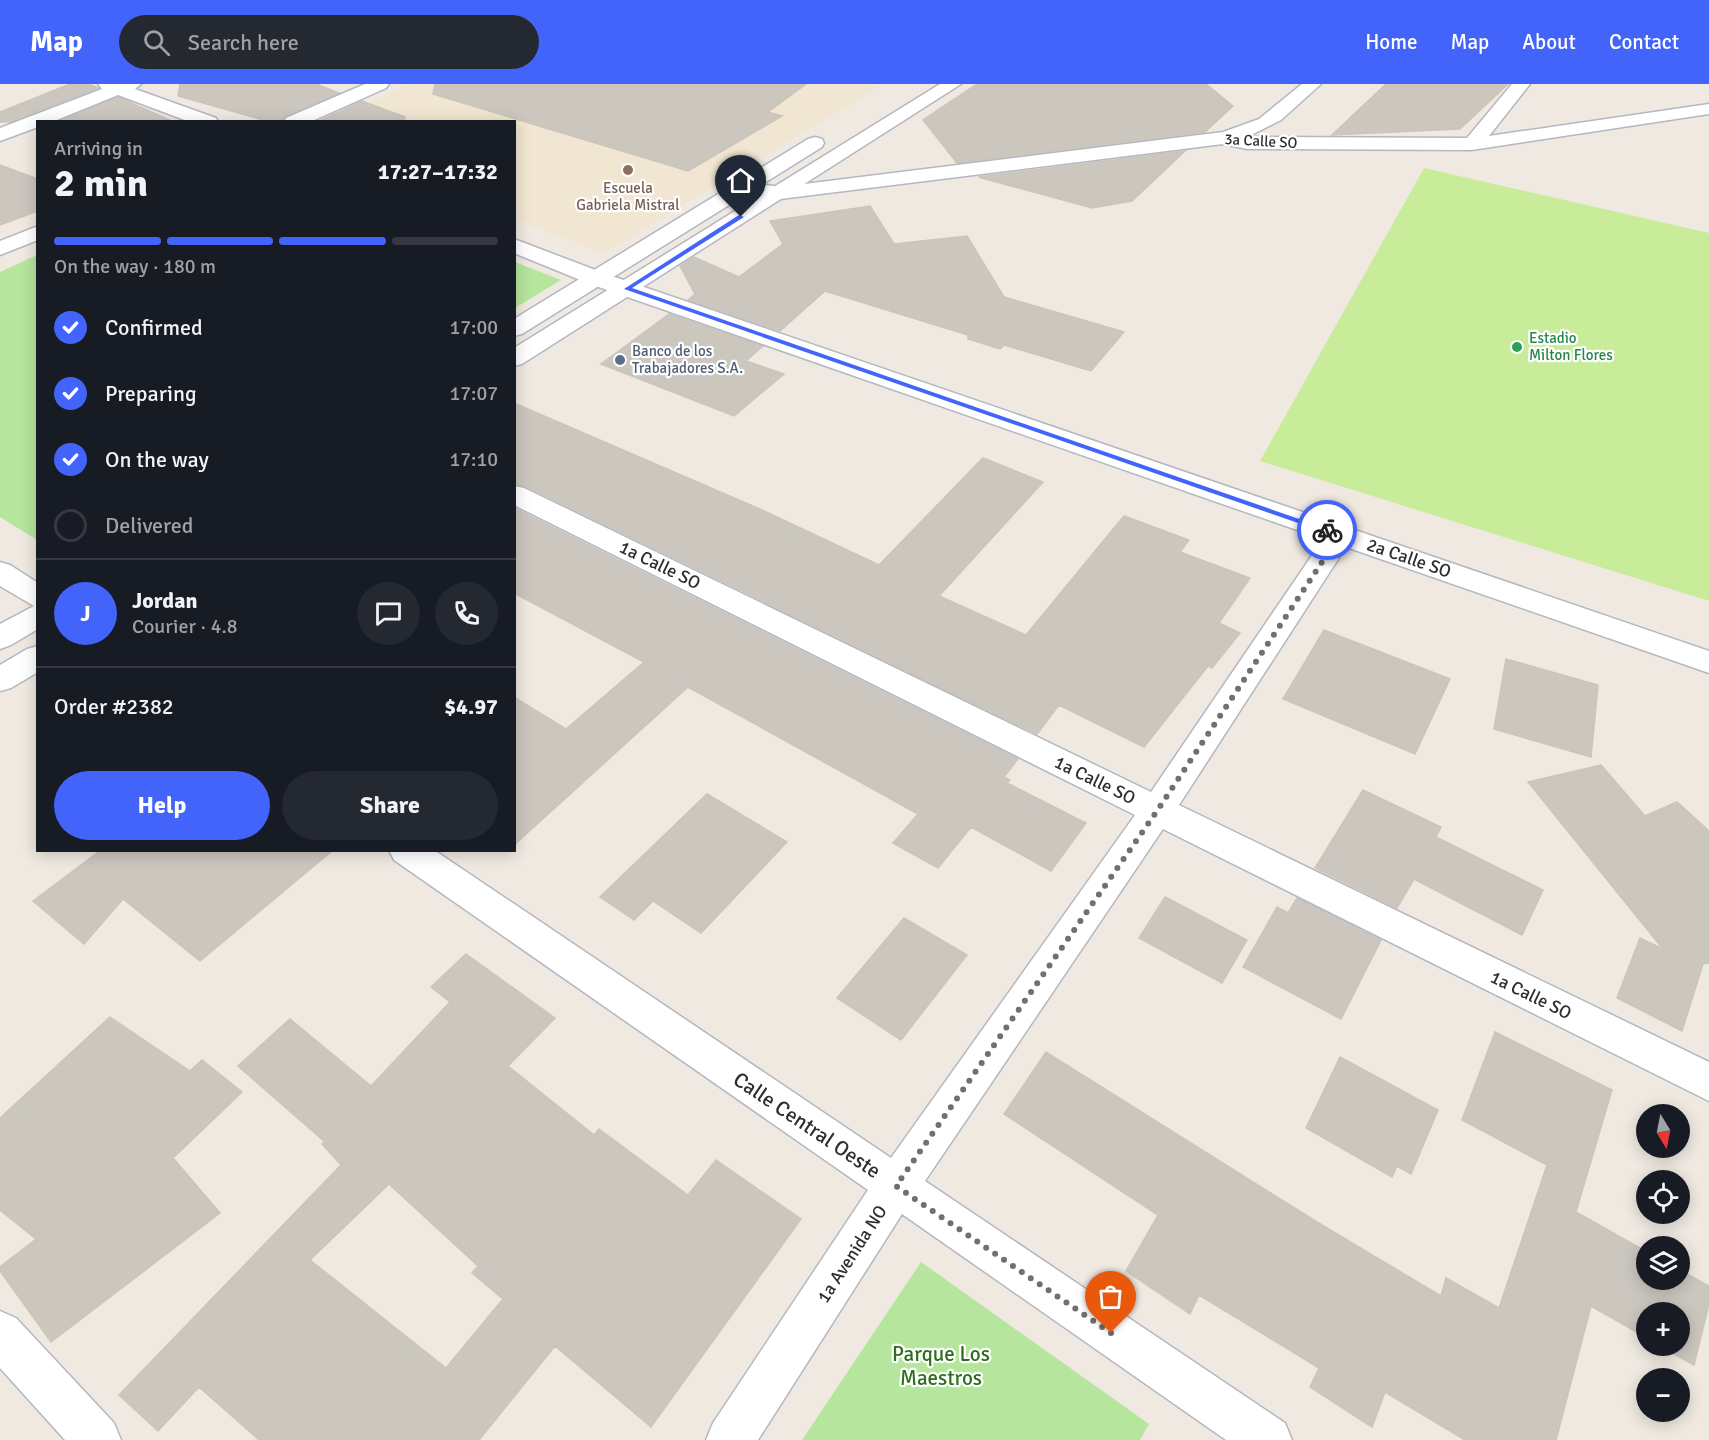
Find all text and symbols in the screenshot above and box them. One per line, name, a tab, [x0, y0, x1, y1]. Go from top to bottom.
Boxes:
search box	[119, 15, 539, 69]
text: Map	[30, 25, 83, 59]
icon: search	[140, 26, 173, 59]
text: Search here	[188, 29, 299, 56]
text: Home	[1365, 29, 1418, 55]
text: Map	[1451, 29, 1489, 55]
text: About	[1522, 29, 1576, 55]
text: Contact	[1609, 29, 1679, 55]
street label: 3a Calle SO	[1224, 130, 1298, 152]
text: Arriving in	[54, 136, 143, 161]
pin	[715, 155, 766, 217]
text: 17:27–17:32	[378, 158, 498, 185]
text: 2 min	[54, 159, 148, 207]
marker: Escuela Gabriela Mistral	[621, 163, 635, 177]
icon: home	[724, 164, 757, 197]
place label: Escuela Gabriela Mistral	[576, 179, 680, 214]
text: On the way · 180 m	[54, 254, 216, 279]
icon: check	[54, 311, 87, 344]
text: Confirmed	[105, 314, 203, 341]
text: 17:00	[449, 315, 498, 340]
place label: Estadio Milton Flores	[1529, 329, 1613, 364]
marker: Estadio Milton Flores	[1510, 340, 1524, 354]
place label: Banco de los Trabajadores S.A.	[632, 342, 743, 377]
marker: Banco de los Trabajadores S.A.	[613, 353, 627, 367]
icon: check	[54, 377, 87, 410]
text: Preparing	[105, 380, 197, 407]
text: 17:07	[449, 381, 498, 406]
icon: check	[54, 443, 87, 476]
text: On the way	[105, 446, 209, 473]
text: 17:10	[449, 447, 498, 472]
courier	[1297, 500, 1357, 560]
text: Delivered	[105, 512, 193, 539]
icon: bike	[1311, 514, 1344, 547]
street label: 2a Calle SO	[1364, 533, 1454, 583]
street label: 1a Calle SO	[616, 536, 704, 594]
button: chat	[357, 582, 420, 645]
button: phone	[435, 582, 498, 645]
text: Jordan	[132, 587, 198, 614]
text: J	[80, 600, 91, 627]
text: Courier · 4.8	[132, 614, 238, 639]
text: Order #2382	[54, 693, 174, 720]
text: $4.97	[444, 693, 498, 720]
street label: 1a Calle SO	[1051, 751, 1139, 809]
button: Help	[54, 771, 270, 840]
button: Share	[282, 771, 498, 840]
street label: 1a Calle SO	[1487, 966, 1575, 1024]
street label: Calle Central Oeste	[728, 1066, 886, 1184]
north arrow	[1636, 1104, 1690, 1158]
map controls	[1636, 1104, 1690, 1422]
button: locate	[1636, 1170, 1690, 1224]
street label: 1a Avenida NO	[812, 1201, 892, 1307]
button: layers	[1636, 1236, 1690, 1290]
pin	[1085, 1271, 1136, 1333]
icon: bag	[1094, 1280, 1127, 1313]
button: +	[1636, 1302, 1690, 1356]
park label: Parque Los Maestros	[892, 1341, 990, 1391]
button: −	[1636, 1368, 1690, 1422]

